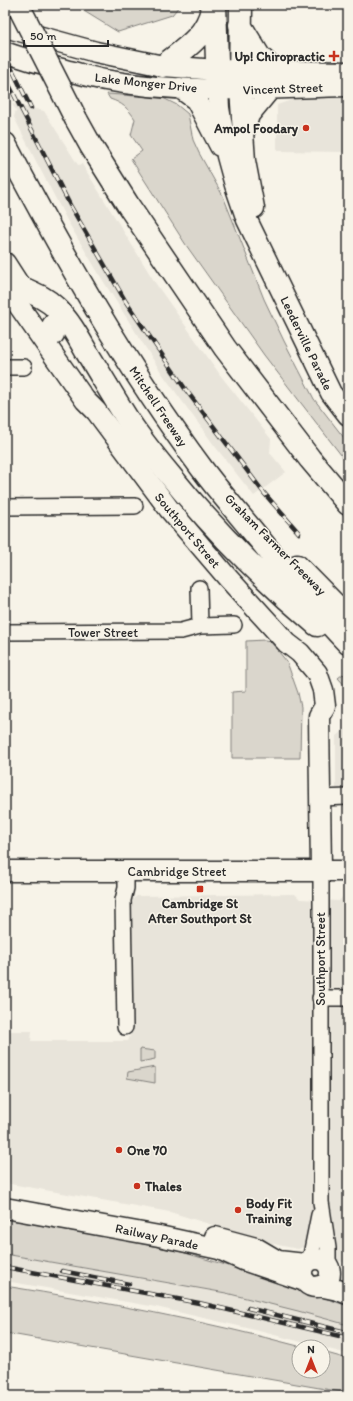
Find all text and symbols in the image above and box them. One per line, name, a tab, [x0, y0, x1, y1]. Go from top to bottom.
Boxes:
scale bar	[24, 22, 108, 48]
text: 50 m	[30, 29, 56, 43]
place label: Up! Chiropractic	[234, 49, 325, 65]
marker: Up! Chiropractic	[328, 50, 340, 62]
street label: Lake Monger Drive	[94, 70, 198, 95]
street label: Vincent Street	[243, 80, 323, 97]
place label: Ampol Foodary	[213, 121, 299, 137]
marker: Ampol Foodary	[301, 123, 311, 133]
street label: Leederville Parade	[277, 294, 336, 393]
street label: Mitchell Freeway	[126, 363, 191, 449]
street label: Southport Street	[152, 490, 224, 571]
street label: Graham Farmer Freeway	[222, 491, 329, 598]
street label: Tower Street	[68, 625, 138, 640]
street label: Cambridge Street	[128, 864, 227, 879]
marker: Cambridge St After Southport St	[195, 884, 205, 894]
place label: Cambridge St After Southport St	[147, 896, 252, 927]
street label: Southport Street	[313, 912, 328, 1006]
place label: One 70	[127, 1143, 167, 1158]
marker: One 70	[114, 1145, 124, 1155]
place label: Thales	[144, 1179, 182, 1194]
marker: Thales	[132, 1181, 142, 1191]
place label: Body Fit Training	[245, 1196, 292, 1227]
marker: Body Fit Training	[233, 1205, 243, 1215]
street label: Railway Parade	[114, 1220, 200, 1253]
north arrow	[291, 1339, 331, 1379]
text: N	[307, 1343, 315, 1356]

